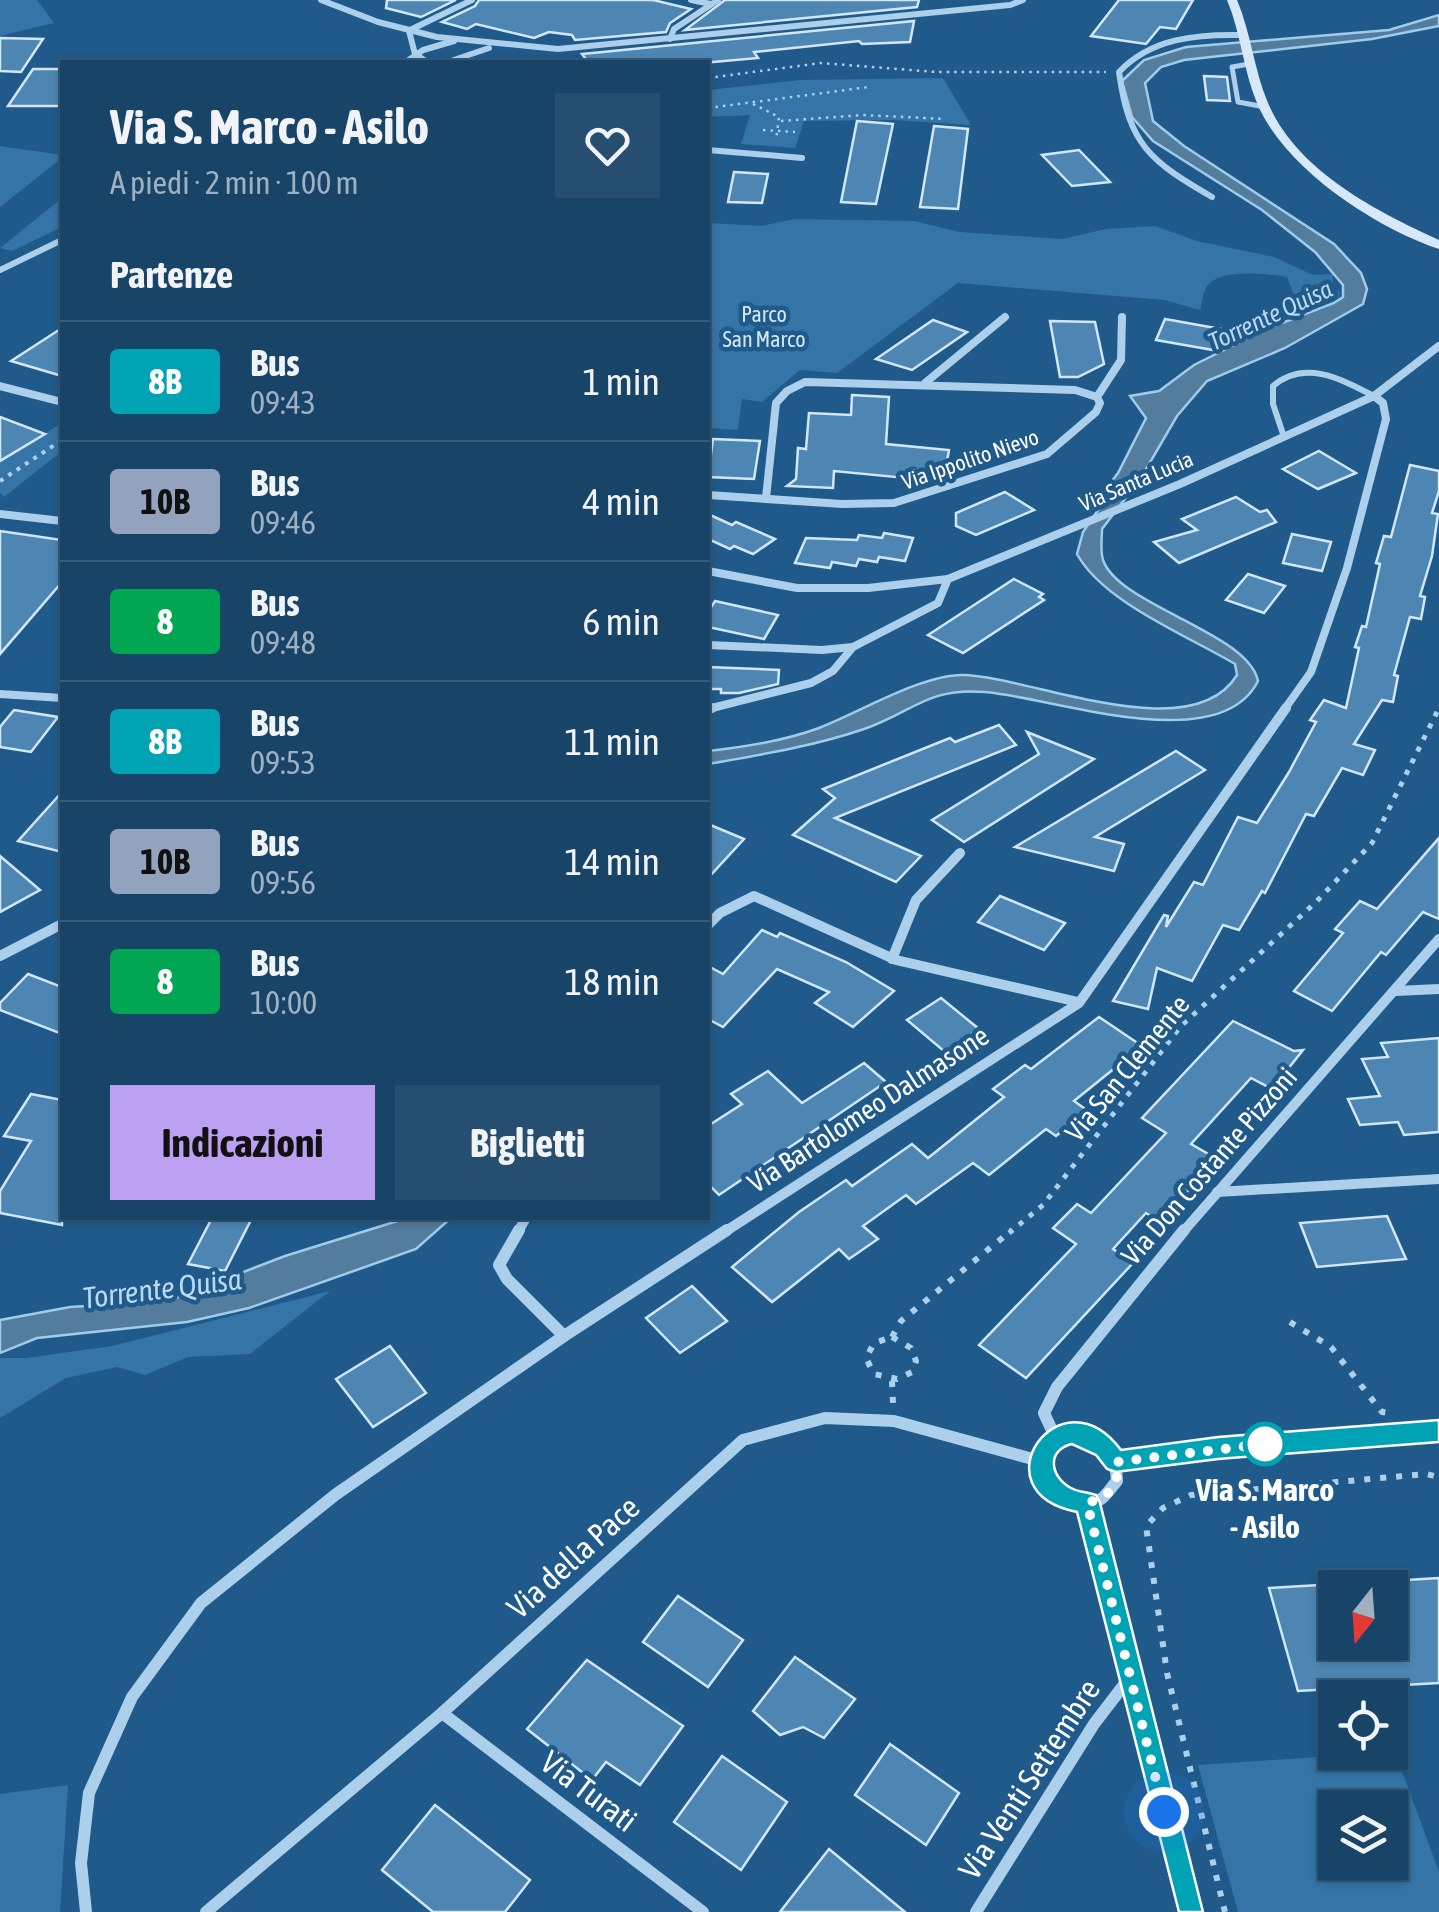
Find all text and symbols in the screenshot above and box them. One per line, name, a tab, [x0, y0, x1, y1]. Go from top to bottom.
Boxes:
button: heart	[555, 93, 660, 198]
text: Via S. Marco - Asilo	[110, 99, 429, 154]
text: A piedi · 2 min · 100 m	[110, 164, 359, 201]
text: Partenze	[110, 253, 233, 296]
water label: Torrente Quisa	[1204, 274, 1337, 356]
park label: Parco San Marco	[722, 301, 806, 352]
text: Bus	[250, 341, 300, 384]
text: 1 min	[582, 360, 660, 403]
text: 8B	[148, 361, 182, 401]
text: 09:43	[250, 384, 316, 421]
street label: Via Ippolito Nievo	[898, 423, 1042, 495]
street label: Via Santa Lucia	[1075, 445, 1197, 517]
text: Bus	[250, 461, 300, 504]
text: 4 min	[582, 480, 660, 523]
text: 10B	[140, 481, 190, 521]
text: 09:46	[250, 504, 316, 541]
text: Bus	[250, 581, 300, 624]
text: 6 min	[582, 600, 660, 643]
text: 8	[157, 601, 173, 641]
text: 09:48	[250, 624, 316, 661]
text: Bus	[250, 701, 300, 744]
text: 11 min	[565, 720, 660, 763]
text: 8B	[148, 721, 182, 761]
text: 09:53	[250, 744, 316, 781]
text: Bus	[250, 821, 300, 864]
text: 14 min	[565, 840, 660, 883]
text: 10B	[140, 841, 190, 881]
text: 09:56	[250, 864, 316, 901]
text: Bus	[250, 941, 300, 984]
text: 18 min	[565, 960, 660, 1003]
text: 8	[157, 961, 173, 1001]
text: 10:00	[250, 984, 317, 1021]
street label: Via San Clemente	[1058, 989, 1196, 1147]
street label: Via Bartolomeo Dalmasone	[741, 1019, 995, 1199]
street label: Via Don Costante Pizzoni	[1115, 1061, 1303, 1271]
button: Indicazioni	[110, 1085, 375, 1200]
button: Biglietti	[395, 1085, 660, 1200]
water label: Torrente Quisa	[81, 1261, 244, 1315]
marker: Via S. Marco - Asilo	[1244, 1423, 1286, 1465]
place label: Via S. Marco - Asilo	[1195, 1471, 1334, 1545]
street label: Via della Pace	[499, 1488, 647, 1626]
north arrow	[1318, 1570, 1408, 1660]
map controls	[1318, 1570, 1408, 1880]
street label: Via Venti Settembre	[951, 1672, 1107, 1886]
button: locate	[1318, 1680, 1408, 1770]
street label: Via Turati	[534, 1743, 644, 1839]
your location	[1139, 1787, 1189, 1837]
button: layers	[1318, 1790, 1408, 1880]

